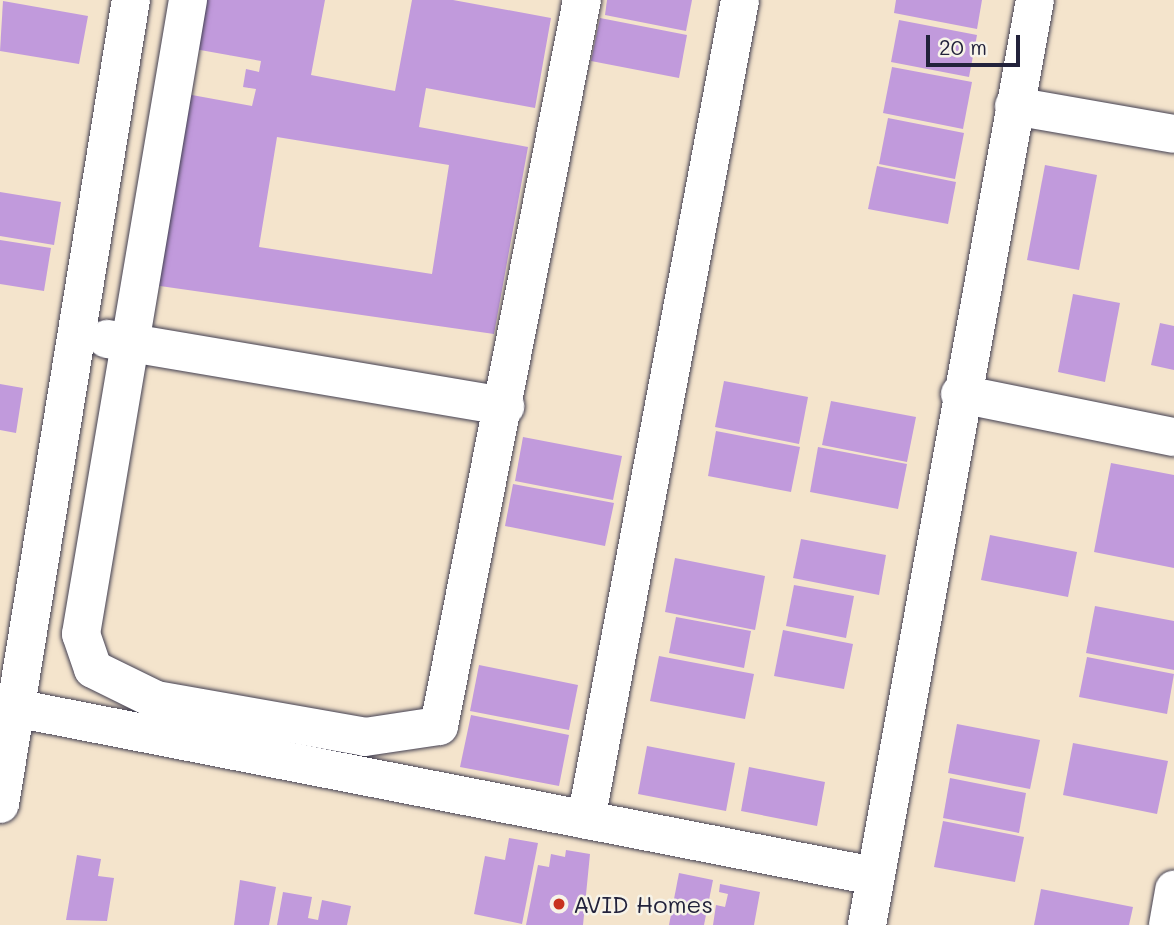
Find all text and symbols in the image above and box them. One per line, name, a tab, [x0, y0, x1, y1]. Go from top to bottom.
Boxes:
scale bar	[929, 21, 1024, 65]
text: 20 m	[939, 33, 987, 60]
place label: AVID Homes	[573, 890, 713, 918]
marker: AVID Homes	[551, 896, 567, 912]

